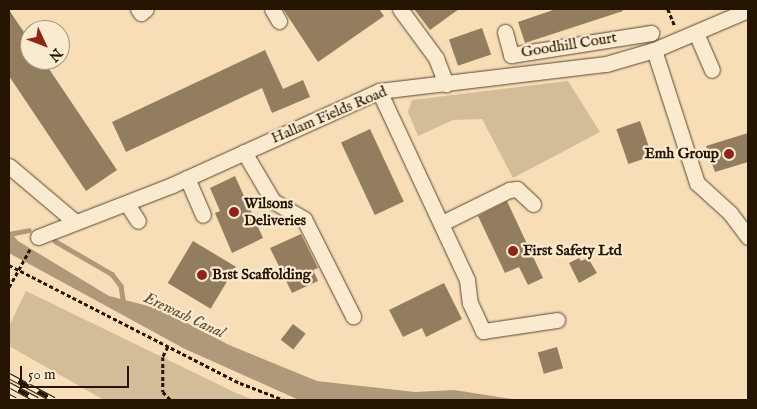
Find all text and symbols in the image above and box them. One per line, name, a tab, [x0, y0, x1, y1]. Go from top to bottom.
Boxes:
north arrow	[20, 20, 70, 70]
street label: Goodhill Court	[520, 29, 618, 61]
text: N	[45, 44, 66, 65]
street label: Hallam Fields Road	[269, 83, 389, 147]
place label: Emh Group	[644, 145, 719, 163]
marker: Emh Group	[723, 148, 735, 160]
place label: Wilsons Deliveries	[244, 194, 306, 229]
marker: Wilsons Deliveries	[228, 206, 240, 218]
place label: First Safety Ltd	[523, 242, 622, 260]
marker: First Safety Ltd	[507, 245, 519, 257]
place label: B1st Scaffolding	[212, 266, 311, 284]
marker: B1st Scaffolding	[196, 269, 208, 281]
water label: Erewash Canal	[140, 289, 228, 343]
scale bar	[22, 356, 131, 388]
text: 50 m	[28, 365, 56, 384]

